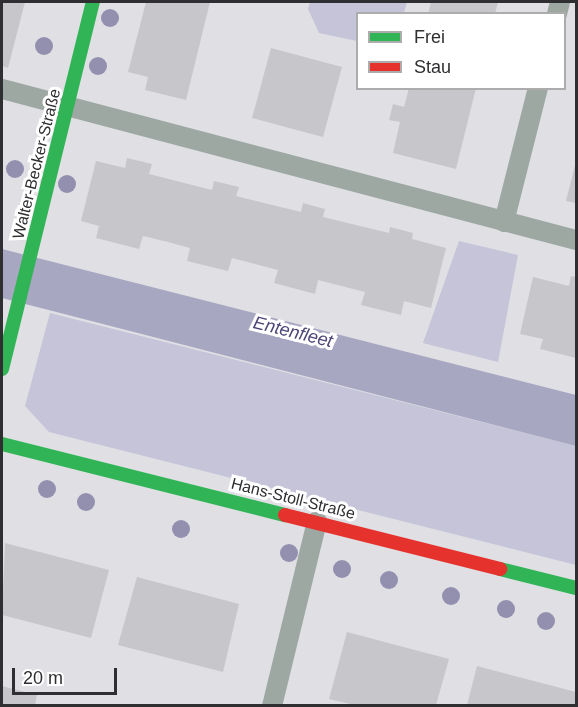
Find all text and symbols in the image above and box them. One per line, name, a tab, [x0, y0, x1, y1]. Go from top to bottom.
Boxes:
legend	[356, 12, 566, 90]
text: Frei	[414, 27, 445, 47]
text: Stau	[414, 57, 451, 77]
street label: Walter-Becker-Straße	[9, 87, 65, 241]
water label: Entenfleet	[251, 312, 335, 352]
street label: Hans-Stoll-Straße	[229, 474, 357, 524]
scale bar	[15, 656, 120, 694]
text: 20 m	[23, 668, 63, 688]

